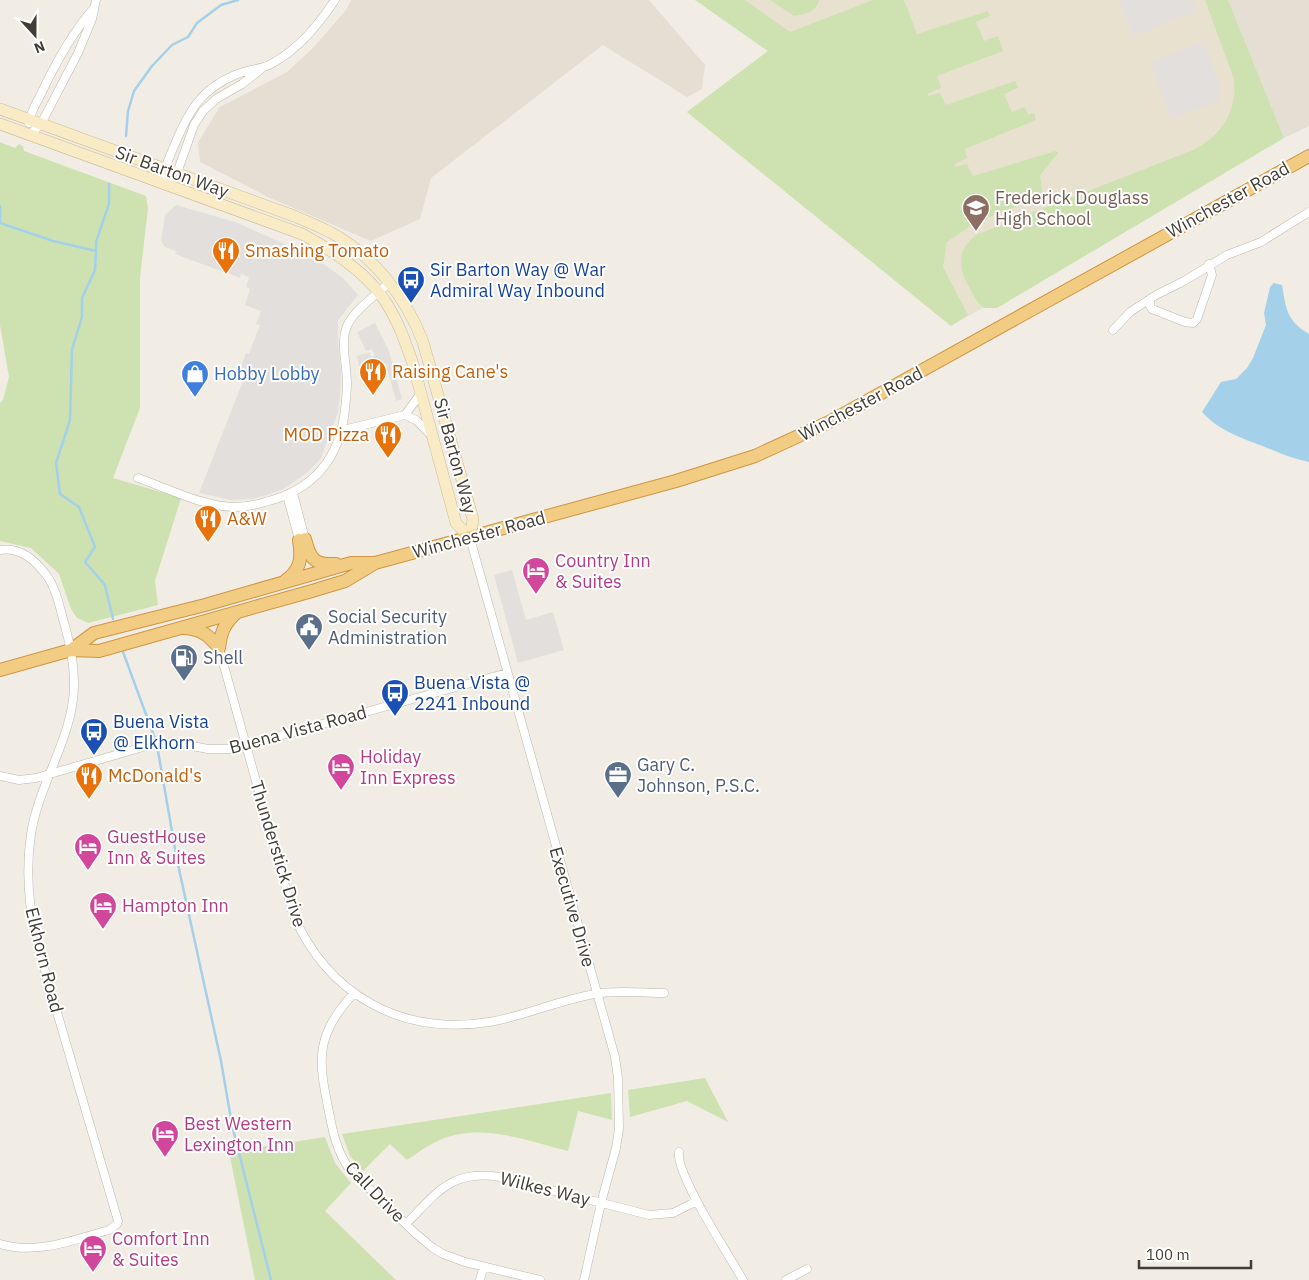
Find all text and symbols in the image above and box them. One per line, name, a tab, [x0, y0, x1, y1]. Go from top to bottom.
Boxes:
north arrow	[10, 10, 60, 60]
text: N	[32, 37, 48, 57]
street label: Sir Barton Way	[112, 140, 232, 203]
street label: Winchester Road	[1162, 156, 1293, 243]
place label: Frederick Douglass High School	[995, 186, 1149, 230]
school or university icon: Frederick Douglass High School	[961, 193, 991, 232]
restaurant icon: Smashing Tomato	[211, 236, 241, 275]
place label: Smashing Tomato	[245, 239, 389, 262]
place label: Sir Barton Way @ War Admiral Way Inbound	[430, 258, 606, 302]
bus stop icon: Sir Barton Way @ War Admiral Way Inbound	[396, 265, 426, 304]
restaurant icon: Raising Cane's	[358, 357, 388, 396]
shop icon: Hobby Lobby	[180, 359, 210, 398]
place label: Raising Cane's	[392, 360, 508, 383]
street label: Winchester Road	[795, 361, 927, 446]
place label: Hobby Lobby	[214, 362, 320, 385]
street label: Sir Barton Way	[429, 395, 482, 516]
restaurant icon: MOD Pizza	[373, 420, 403, 459]
place label: MOD Pizza	[284, 423, 369, 446]
restaurant icon: A&W	[193, 504, 223, 543]
street label: Winchester Road	[410, 506, 548, 563]
place label: A&W	[227, 507, 267, 530]
place label: Country Inn & Suites	[555, 549, 651, 593]
hotel icon: Country Inn & Suites	[521, 556, 551, 595]
place label: Social Security Administration	[328, 605, 447, 649]
public building icon: Social Security Administration	[294, 612, 324, 651]
fuel station icon: Shell	[169, 643, 199, 682]
place label: Shell	[203, 646, 243, 669]
place label: Buena Vista @ 2241 Inbound	[414, 671, 530, 715]
bus stop icon: Buena Vista @ 2241 Inbound	[380, 678, 410, 717]
street label: Buena Vista Road	[227, 700, 369, 759]
place label: Buena Vista @ Elkhorn	[113, 710, 209, 754]
bus stop icon: Buena Vista @ Elkhorn	[79, 717, 109, 756]
place label: Holiday Inn Express	[360, 745, 456, 789]
hotel icon: Holiday Inn Express	[326, 752, 356, 791]
place label: Gary C. Johnson, P.S.C.	[637, 753, 760, 797]
office icon: Gary C. Johnson, P.S.C.	[603, 760, 633, 799]
restaurant icon: McDonald's	[74, 761, 104, 800]
place label: McDonald's	[108, 764, 202, 787]
street label: Thunderstick Drive	[245, 778, 312, 930]
place label: GuestHouse Inn & Suites	[107, 825, 206, 869]
hotel icon: GuestHouse Inn & Suites	[73, 832, 103, 871]
street label: Executive Drive	[544, 844, 601, 970]
hotel icon: Hampton Inn	[88, 891, 118, 930]
place label: Hampton Inn	[122, 894, 229, 917]
street label: Elkhorn Road	[20, 905, 69, 1015]
place label: Best Western Lexington Inn	[184, 1112, 294, 1156]
hotel icon: Best Western Lexington Inn	[150, 1119, 180, 1158]
street label: Call Drive	[341, 1156, 410, 1227]
street label: Wilkes Way	[498, 1166, 592, 1211]
place label: Comfort Inn & Suites	[112, 1227, 210, 1271]
hotel icon: Comfort Inn & Suites	[78, 1234, 108, 1273]
scale bar	[1139, 1238, 1252, 1270]
text: 100 m	[1146, 1245, 1190, 1264]

